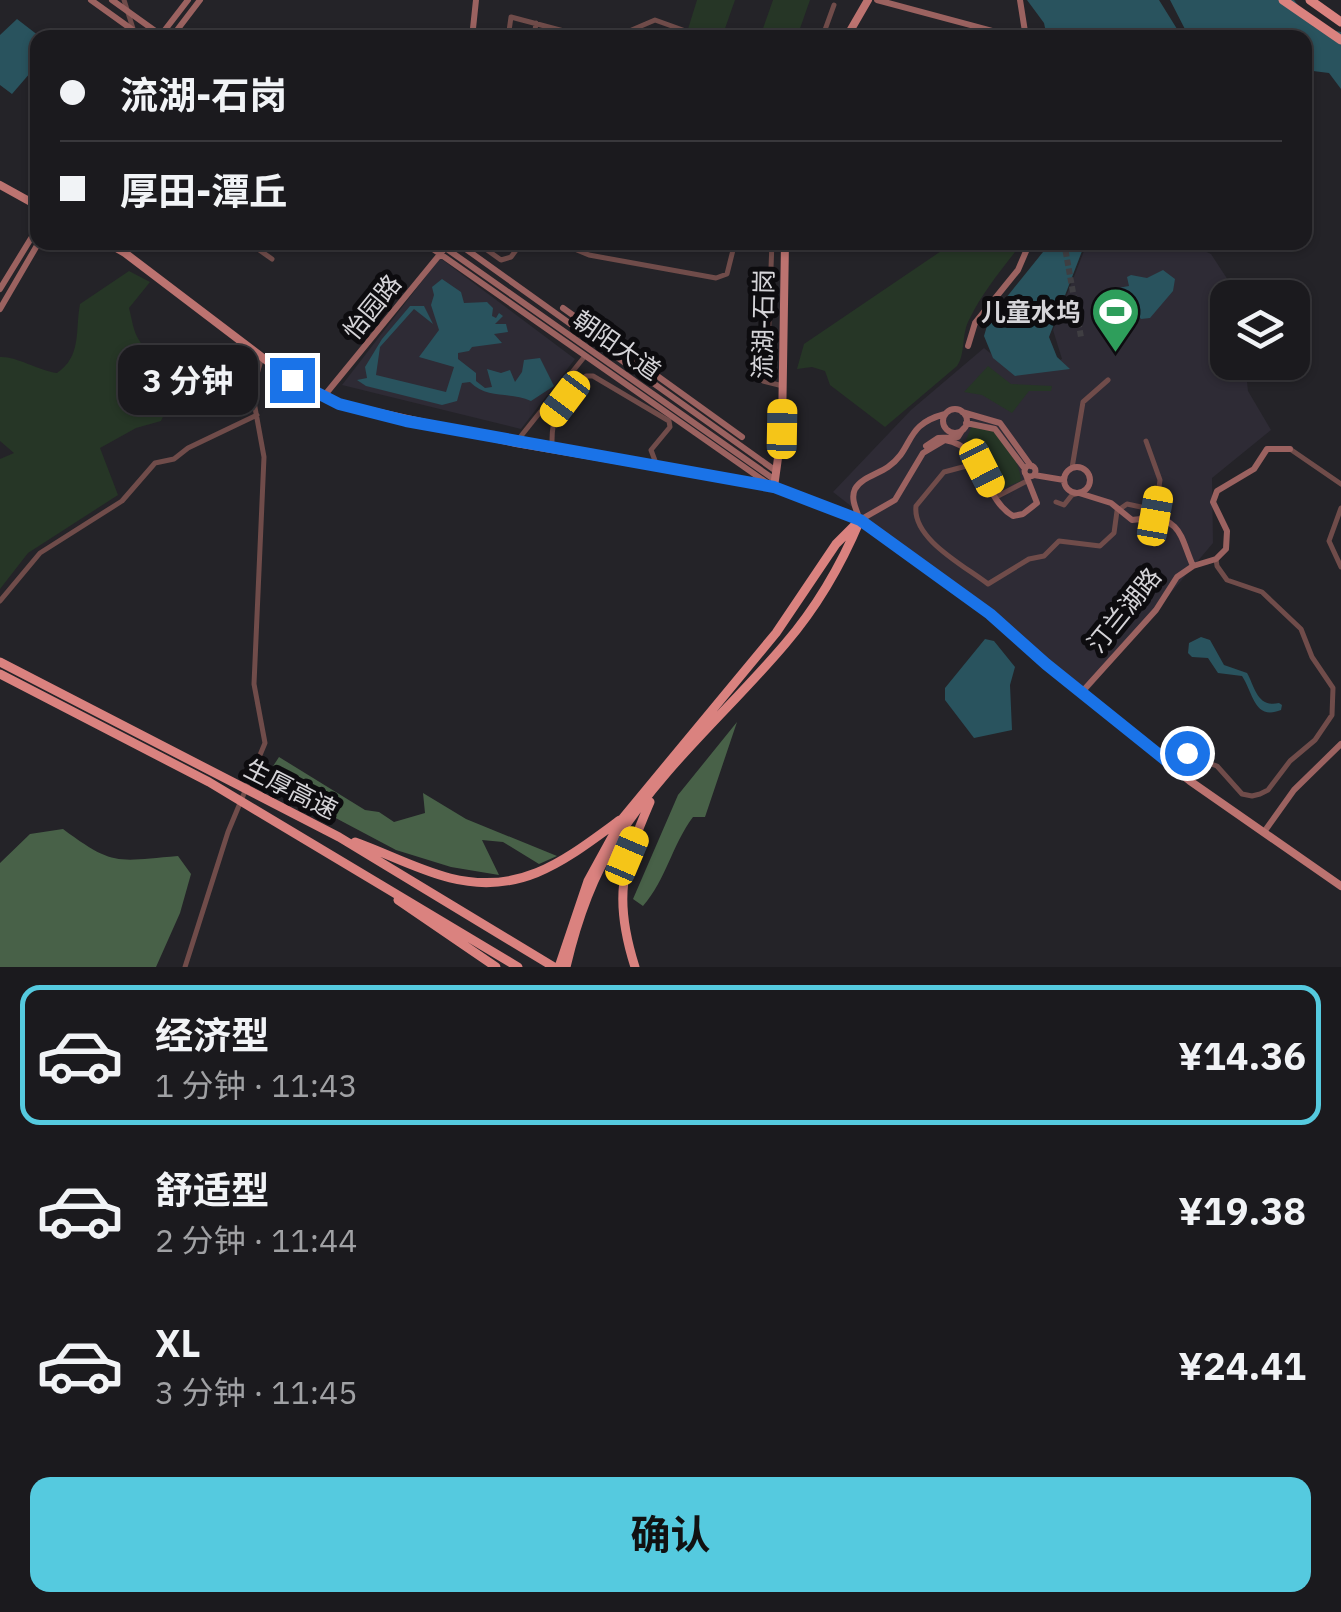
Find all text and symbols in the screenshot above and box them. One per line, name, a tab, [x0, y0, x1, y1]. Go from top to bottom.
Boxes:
text: 流湖-石岗	[120, 70, 287, 119]
text: 厚田-潭丘	[120, 166, 287, 215]
street label: 怡园路	[335, 267, 408, 346]
street label: 流湖-石岗	[745, 269, 780, 379]
map controls	[1210, 280, 1310, 380]
button: layers	[1210, 280, 1310, 380]
sports icon: 儿童水坞	[1090, 286, 1142, 354]
place label: 儿童水坞	[981, 295, 1081, 328]
street label: 朝阳大道	[567, 302, 668, 387]
callout: 3 分钟	[117, 345, 257, 415]
route end	[270, 358, 315, 403]
text: 3 分钟	[143, 359, 233, 401]
car	[535, 366, 595, 432]
car	[766, 399, 798, 459]
car	[955, 434, 1009, 502]
car	[1135, 484, 1175, 548]
street label: 汀兰湖路	[1079, 560, 1168, 659]
route start	[1165, 731, 1210, 776]
street label: 生厚高速	[239, 751, 343, 826]
car	[601, 823, 653, 889]
icon: car	[35, 1010, 125, 1100]
text: 经济型	[155, 1010, 269, 1059]
text: ¥14.36	[1178, 1031, 1306, 1080]
text: 1 分钟 · 11:43	[155, 1064, 357, 1106]
icon: car	[35, 1165, 125, 1255]
text: 舒适型	[155, 1165, 269, 1214]
text: ¥19.38	[1178, 1186, 1306, 1235]
text: 2 分钟 · 11:44	[155, 1219, 357, 1261]
text: XL	[155, 1318, 201, 1367]
icon: car	[35, 1320, 125, 1410]
text: ¥24.41	[1178, 1341, 1306, 1390]
text: 3 分钟 · 11:45	[155, 1371, 357, 1413]
button: 确认	[30, 1477, 1311, 1592]

